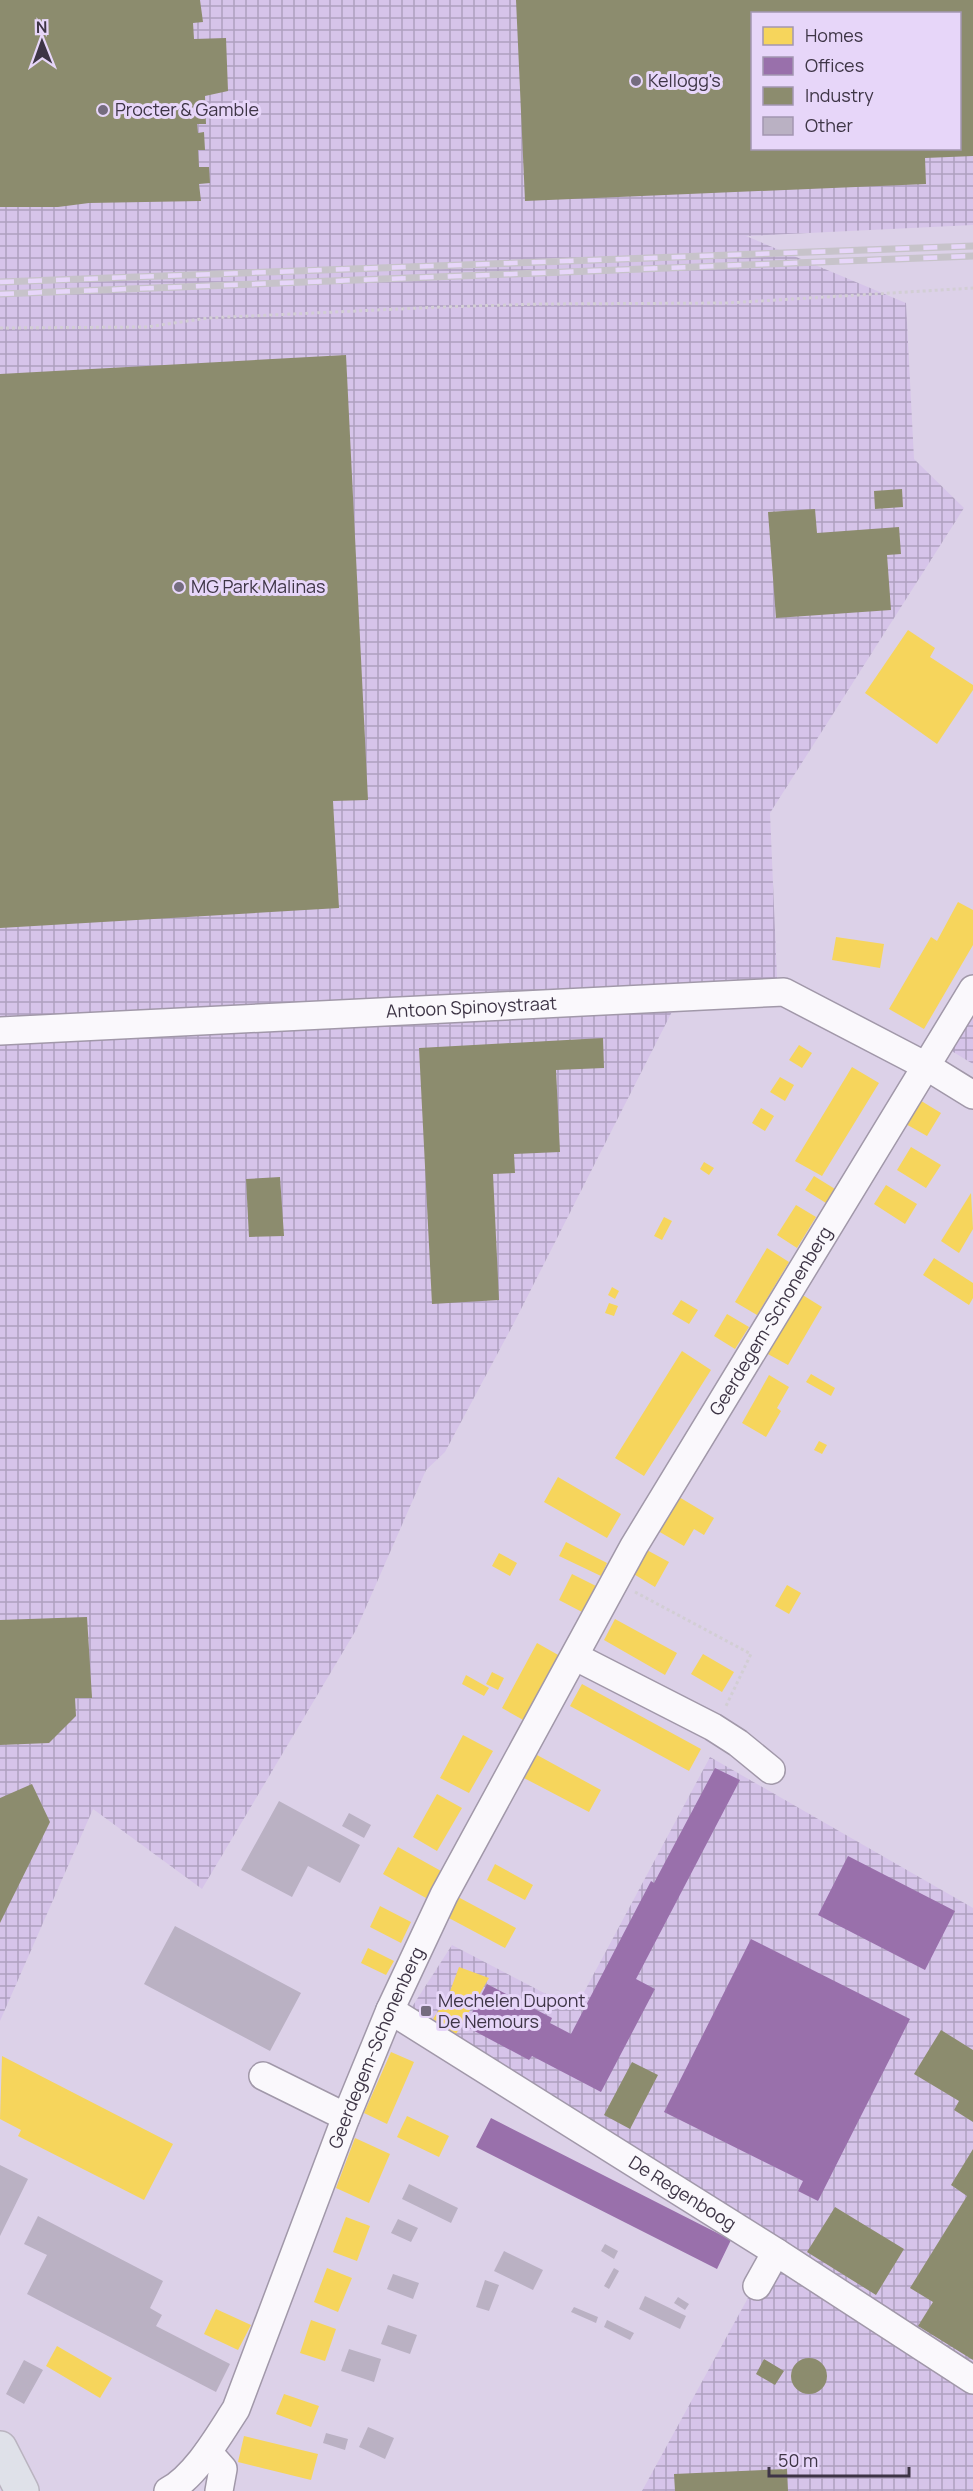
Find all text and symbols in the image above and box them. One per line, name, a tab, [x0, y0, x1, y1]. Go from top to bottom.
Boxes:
north arrow	[12, 12, 72, 72]
legend	[751, 12, 961, 150]
text: N	[36, 16, 48, 38]
text: Homes	[805, 23, 863, 47]
text: Offices	[805, 53, 864, 77]
place label: Kellogg's	[648, 68, 721, 92]
marker: Kellogg's	[629, 74, 643, 88]
text: Industry	[805, 83, 874, 107]
place label: Procter & Gamble	[115, 97, 259, 121]
marker: Procter & Gamble	[96, 103, 110, 117]
text: Other	[805, 113, 853, 137]
place label: MG Park Malinas	[191, 574, 326, 598]
marker: MG Park Malinas	[172, 580, 186, 594]
street label: Antoon Spinoystraat	[385, 990, 557, 1023]
street label: Geerdegem-Schonenberg	[703, 1222, 837, 1420]
street label: Geerdegem-Schonenberg	[322, 1943, 429, 2152]
place label: Mechelen Dupont De Nemours	[438, 1988, 586, 2033]
marker: Mechelen Dupont De Nemours	[419, 2004, 433, 2018]
street label: De Regenboog	[625, 2150, 741, 2235]
scale bar	[769, 2440, 908, 2478]
text: 50 m	[778, 2448, 818, 2472]

